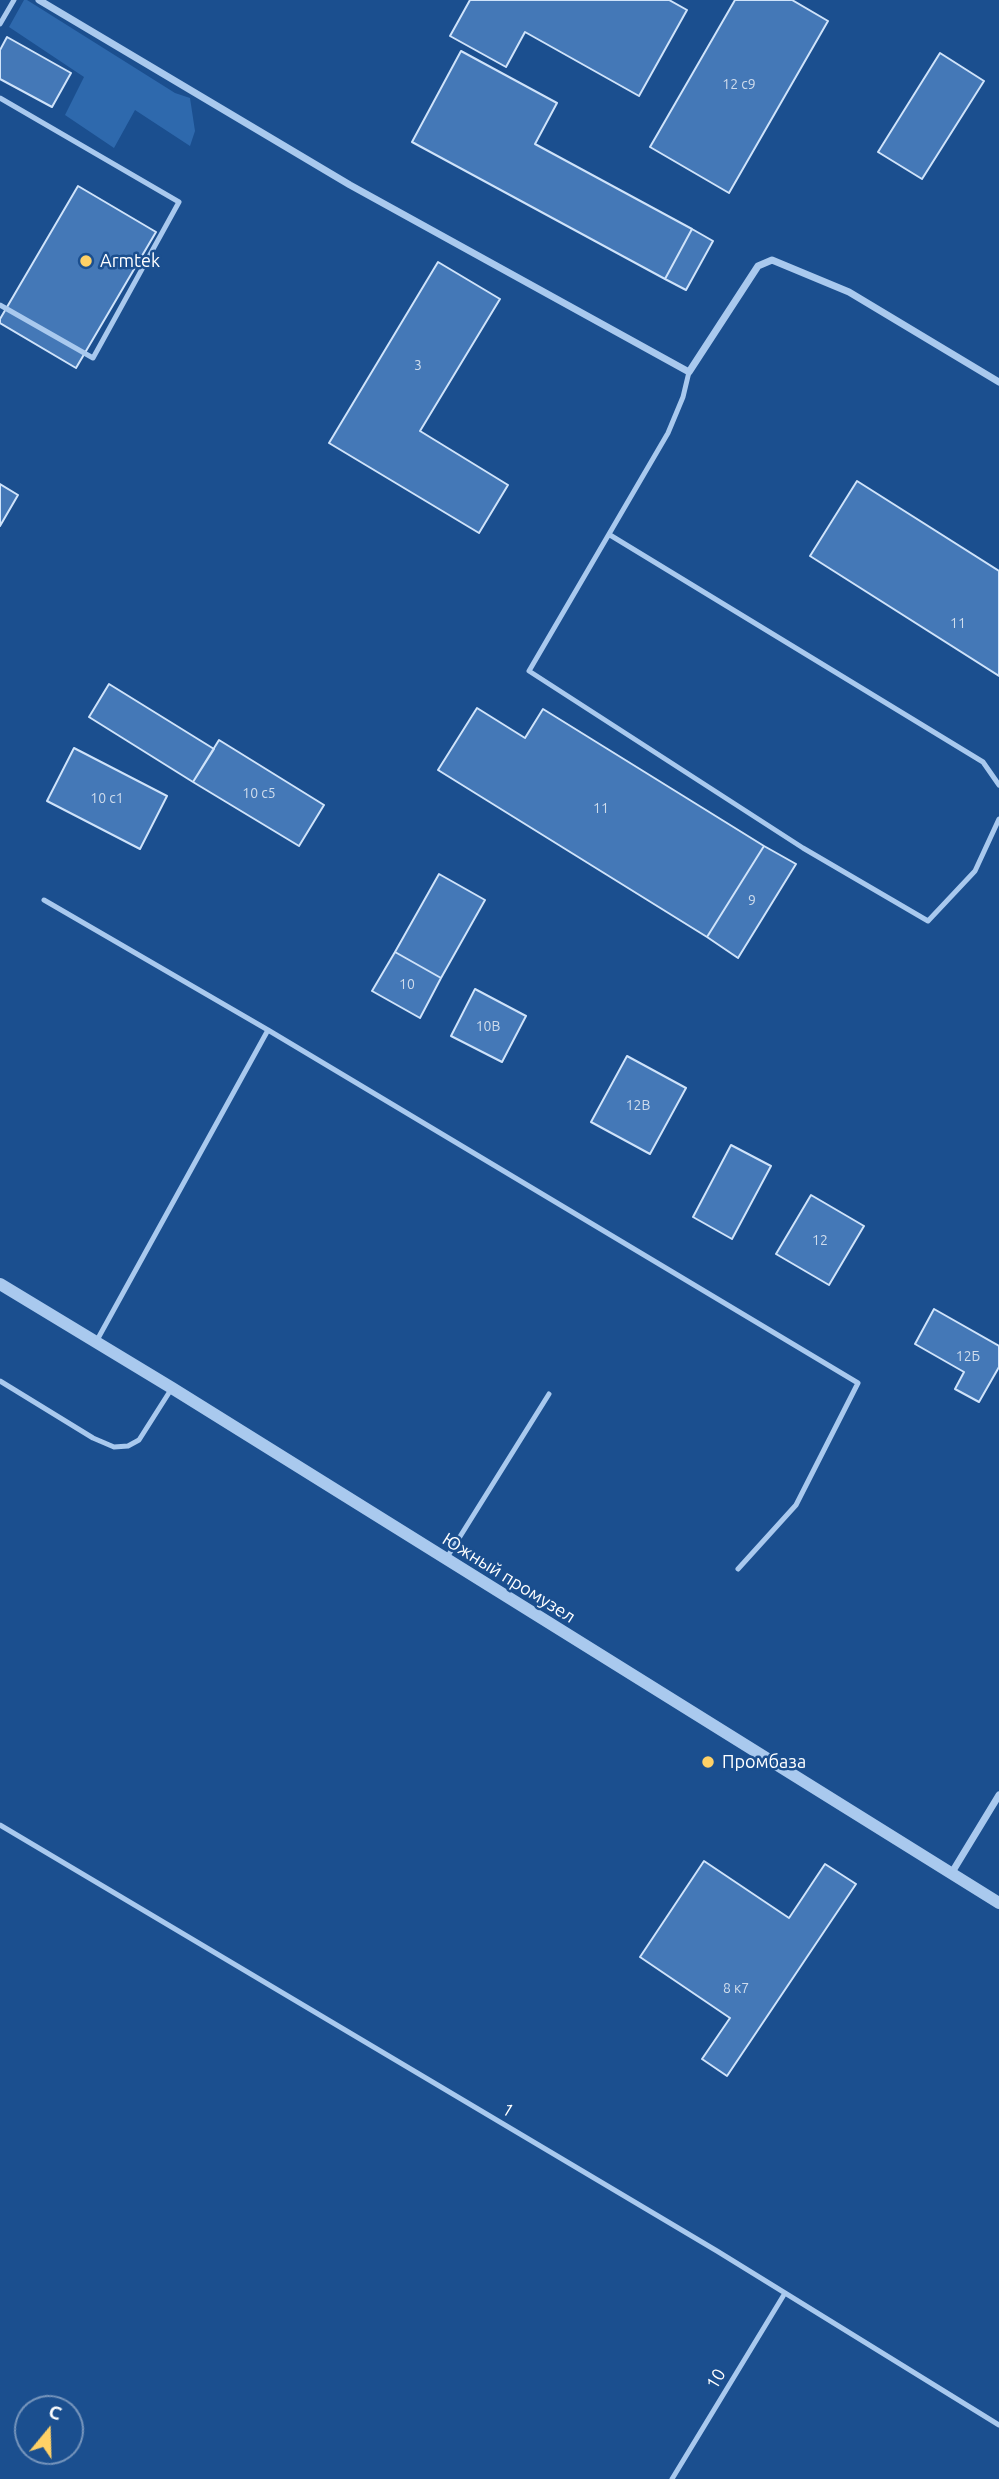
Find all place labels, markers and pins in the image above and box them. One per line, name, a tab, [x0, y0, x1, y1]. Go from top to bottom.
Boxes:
place label: Armtek	[100, 250, 160, 272]
marker: Armtek	[78, 253, 94, 269]
place label: Промбаза	[722, 1751, 806, 1773]
marker: Промбаза	[700, 1754, 716, 1770]

